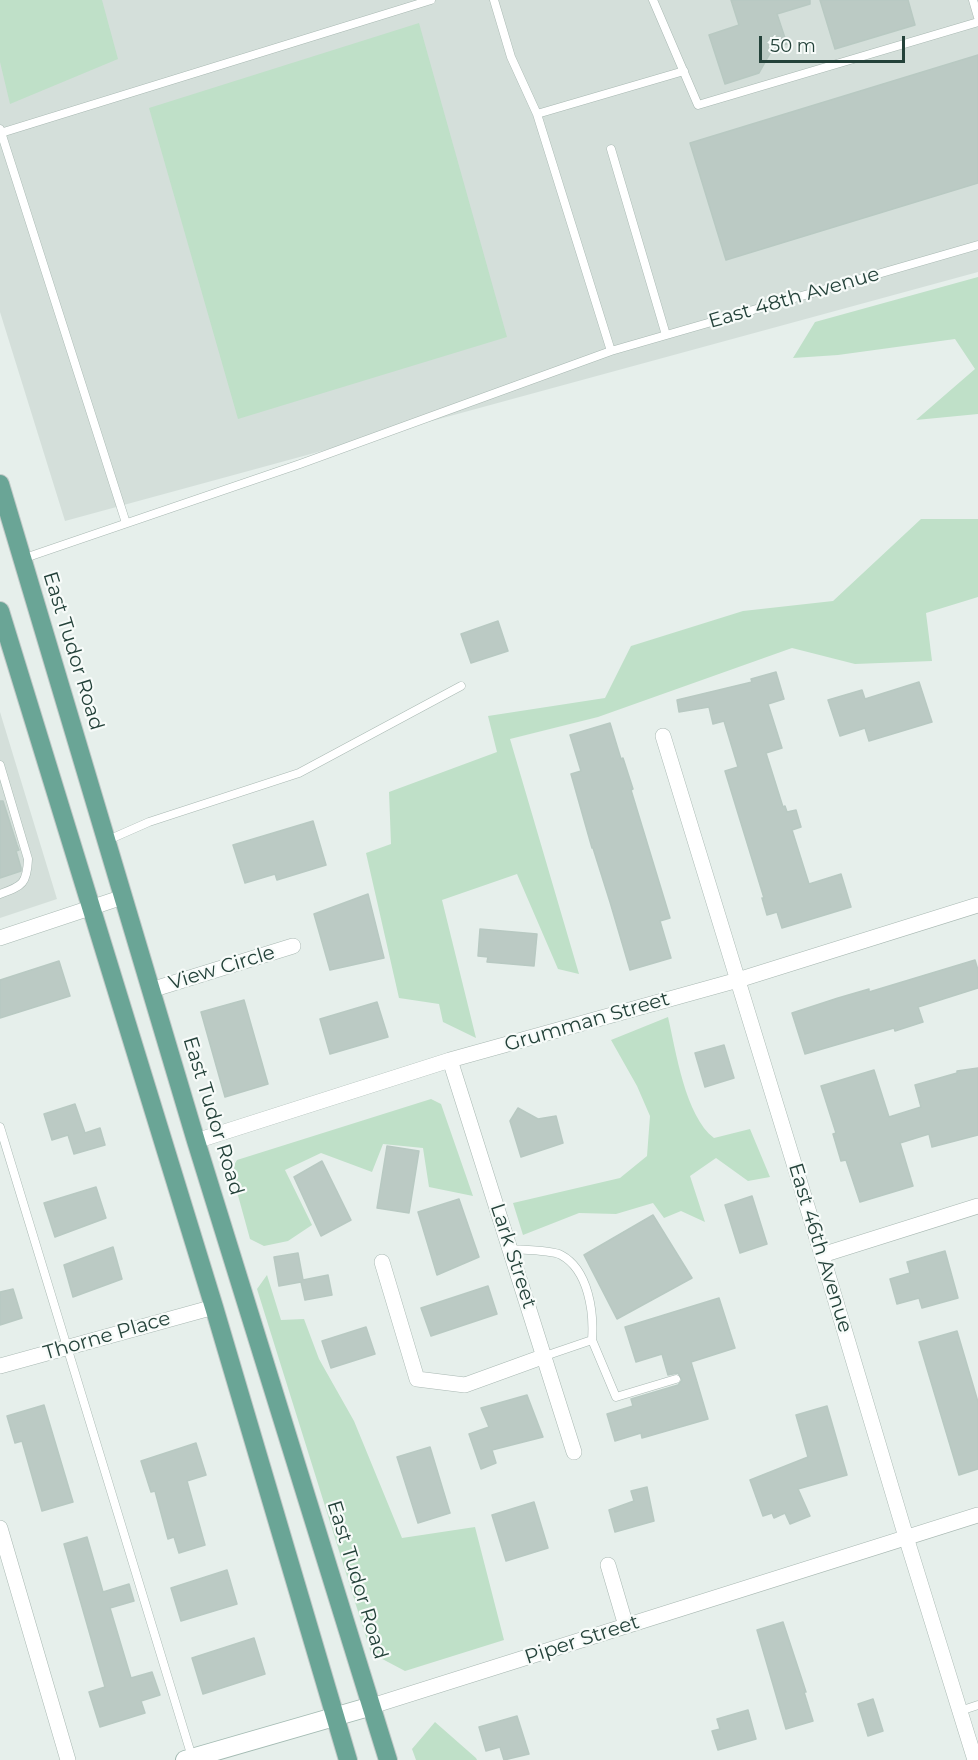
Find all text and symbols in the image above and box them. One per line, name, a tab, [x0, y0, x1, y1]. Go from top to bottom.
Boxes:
scale bar	[762, 24, 908, 62]
text: 50 m	[770, 35, 816, 57]
street label: East 48th Avenue	[706, 262, 882, 334]
street label: East Tudor Road	[37, 569, 109, 733]
street label: View Circle	[166, 941, 278, 995]
street label: Grumman Street	[502, 987, 672, 1057]
street label: East Tudor Road	[177, 1034, 249, 1198]
street label: East 46th Avenue	[783, 1160, 857, 1336]
street label: Lark Street	[485, 1200, 541, 1312]
street label: Thorne Place	[41, 1306, 173, 1366]
street label: East Tudor Road	[321, 1498, 393, 1662]
street label: Piper Street	[522, 1610, 642, 1670]

